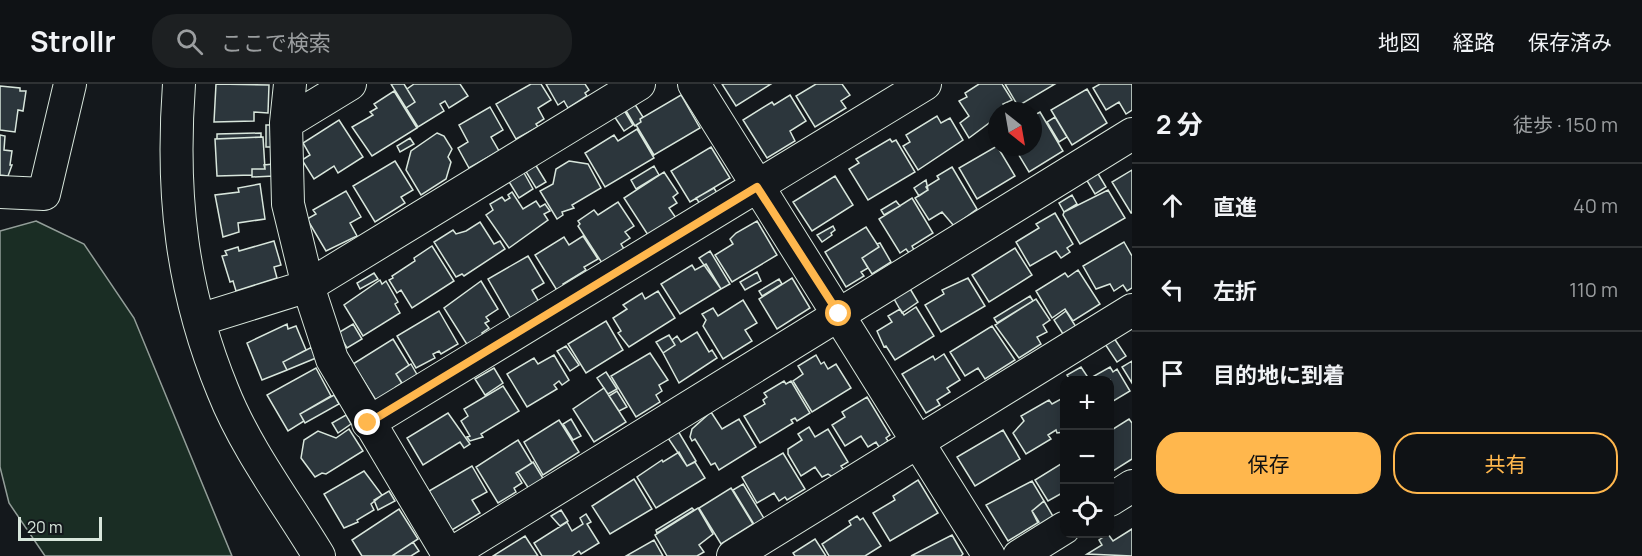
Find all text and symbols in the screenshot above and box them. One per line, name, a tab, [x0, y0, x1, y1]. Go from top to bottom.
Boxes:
search box	[152, 14, 572, 68]
text: Strollr	[30, 22, 116, 60]
icon: search	[173, 25, 206, 58]
text: ここで検索	[221, 28, 331, 58]
text: 地図	[1378, 28, 1420, 56]
text: 経路	[1453, 28, 1495, 56]
text: 保存済み	[1528, 28, 1612, 56]
north arrow	[988, 102, 1042, 156]
text: 2 分	[1156, 106, 1203, 142]
text: 徒歩 · 150 m	[1513, 111, 1618, 138]
icon: ahead	[1156, 189, 1189, 222]
text: 直進	[1213, 192, 1257, 222]
text: 40 m	[1573, 192, 1618, 219]
icon: left	[1156, 273, 1189, 306]
text: 左折	[1213, 276, 1257, 306]
text: 110 m	[1569, 276, 1618, 303]
route start	[825, 300, 851, 326]
icon: arrive	[1156, 357, 1189, 390]
text: 目的地に到着	[1213, 360, 1345, 390]
map controls	[1060, 376, 1114, 538]
button: +	[1060, 376, 1114, 430]
route end	[354, 409, 380, 435]
button: −	[1060, 430, 1114, 484]
button: 保存	[1156, 432, 1381, 494]
button: 共有	[1393, 432, 1618, 494]
button: locate	[1060, 484, 1114, 538]
scale bar	[18, 514, 102, 542]
text: 20 m	[27, 516, 63, 538]

